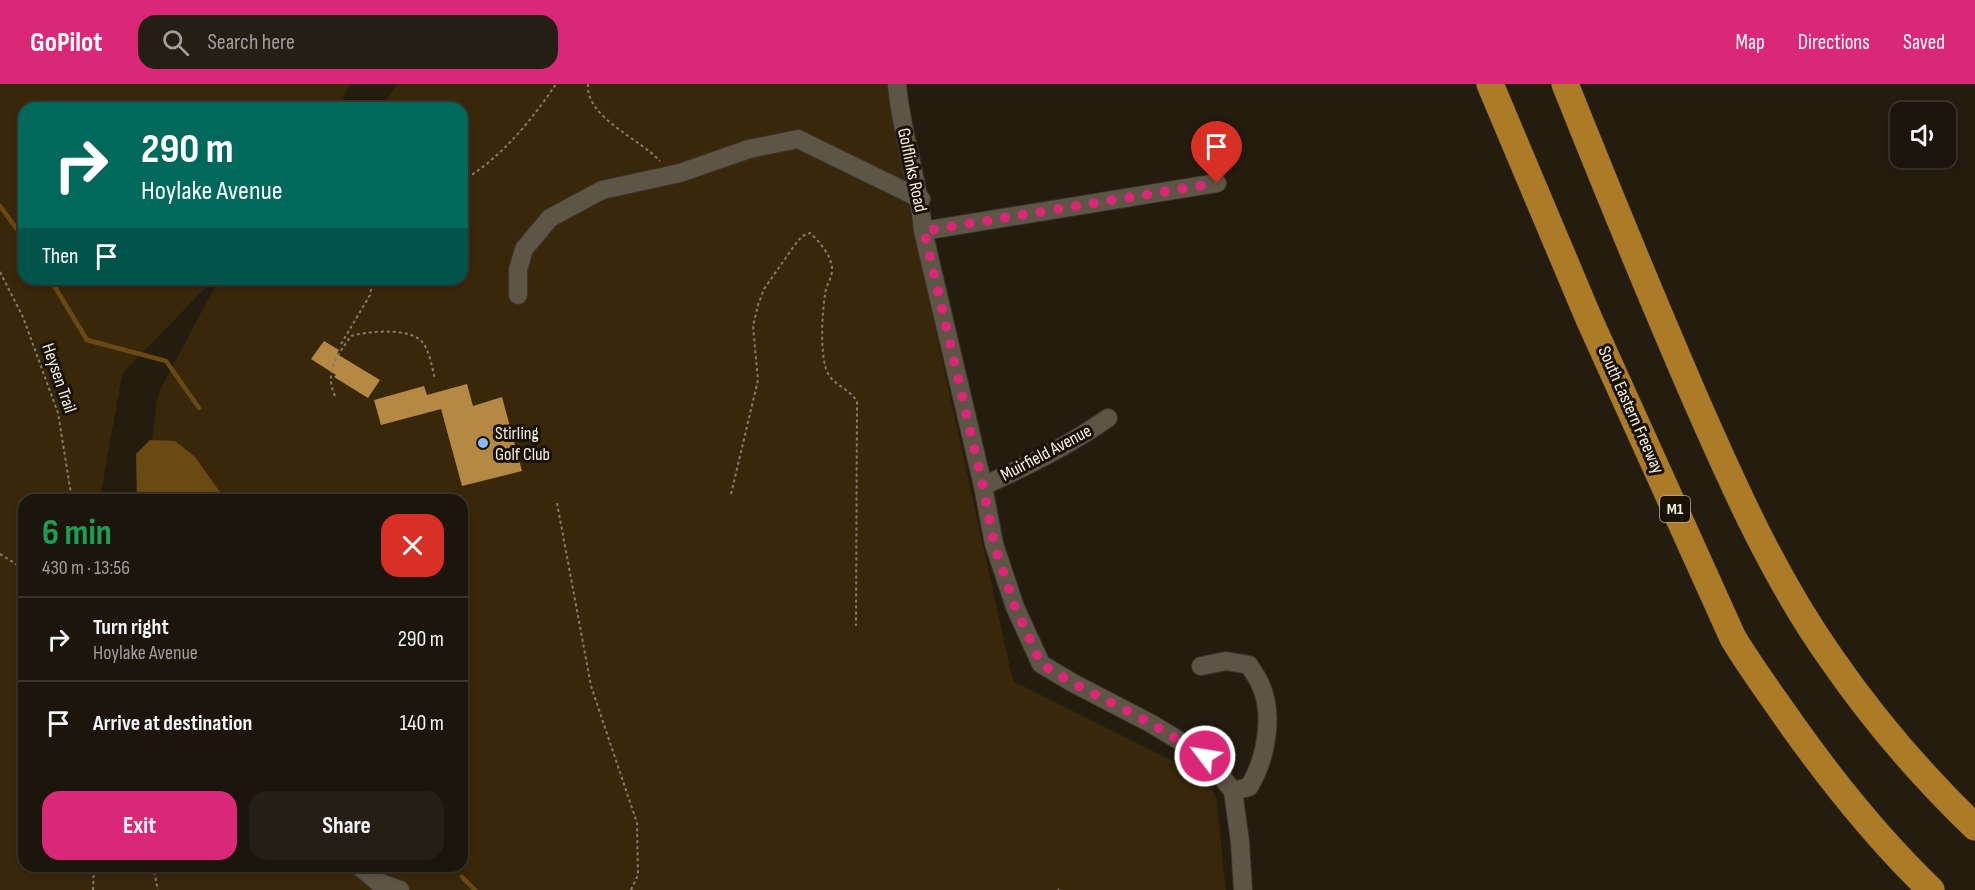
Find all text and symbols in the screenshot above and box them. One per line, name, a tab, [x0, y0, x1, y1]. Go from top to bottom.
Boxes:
search box	[138, 15, 558, 69]
text: GoPilot	[30, 26, 102, 59]
icon: search	[159, 26, 192, 59]
text: Search here	[207, 29, 295, 56]
text: Map	[1735, 30, 1765, 55]
text: Directions	[1798, 30, 1870, 55]
text: Saved	[1903, 30, 1945, 55]
map controls	[1890, 102, 1956, 168]
button: sound	[1890, 102, 1956, 168]
pin	[1191, 121, 1242, 183]
text: 290 m	[141, 124, 234, 175]
icon: right	[42, 126, 120, 204]
street label: Golflinks Road	[893, 126, 931, 214]
icon: arrive	[1200, 130, 1233, 163]
text: Hoylake Avenue	[141, 175, 283, 207]
icon: arrive	[90, 240, 123, 273]
text: Then	[42, 243, 78, 270]
street label: Heysen Trail	[37, 341, 81, 415]
street label: South Eastern Freeway	[1593, 343, 1669, 477]
street label: Muirfield Avenue	[997, 420, 1095, 486]
place label: Stirling Golf Club	[495, 423, 550, 465]
marker: Stirling Golf Club	[476, 436, 490, 450]
road number: M1	[1660, 496, 1690, 522]
text: 6 min	[42, 512, 112, 555]
button: close	[381, 514, 444, 577]
text: 430 m · 13:56	[42, 556, 130, 580]
text: Turn right	[93, 614, 169, 641]
icon: right	[42, 623, 75, 656]
text: 290 m	[398, 626, 444, 653]
text: Hoylake Avenue	[93, 641, 198, 665]
icon: arrive	[42, 707, 75, 740]
text: Arrive at destination	[93, 710, 252, 737]
text: 140 m	[400, 710, 444, 737]
position arrow	[1173, 724, 1237, 788]
button: Exit	[42, 791, 237, 860]
button: Share	[249, 791, 444, 860]

